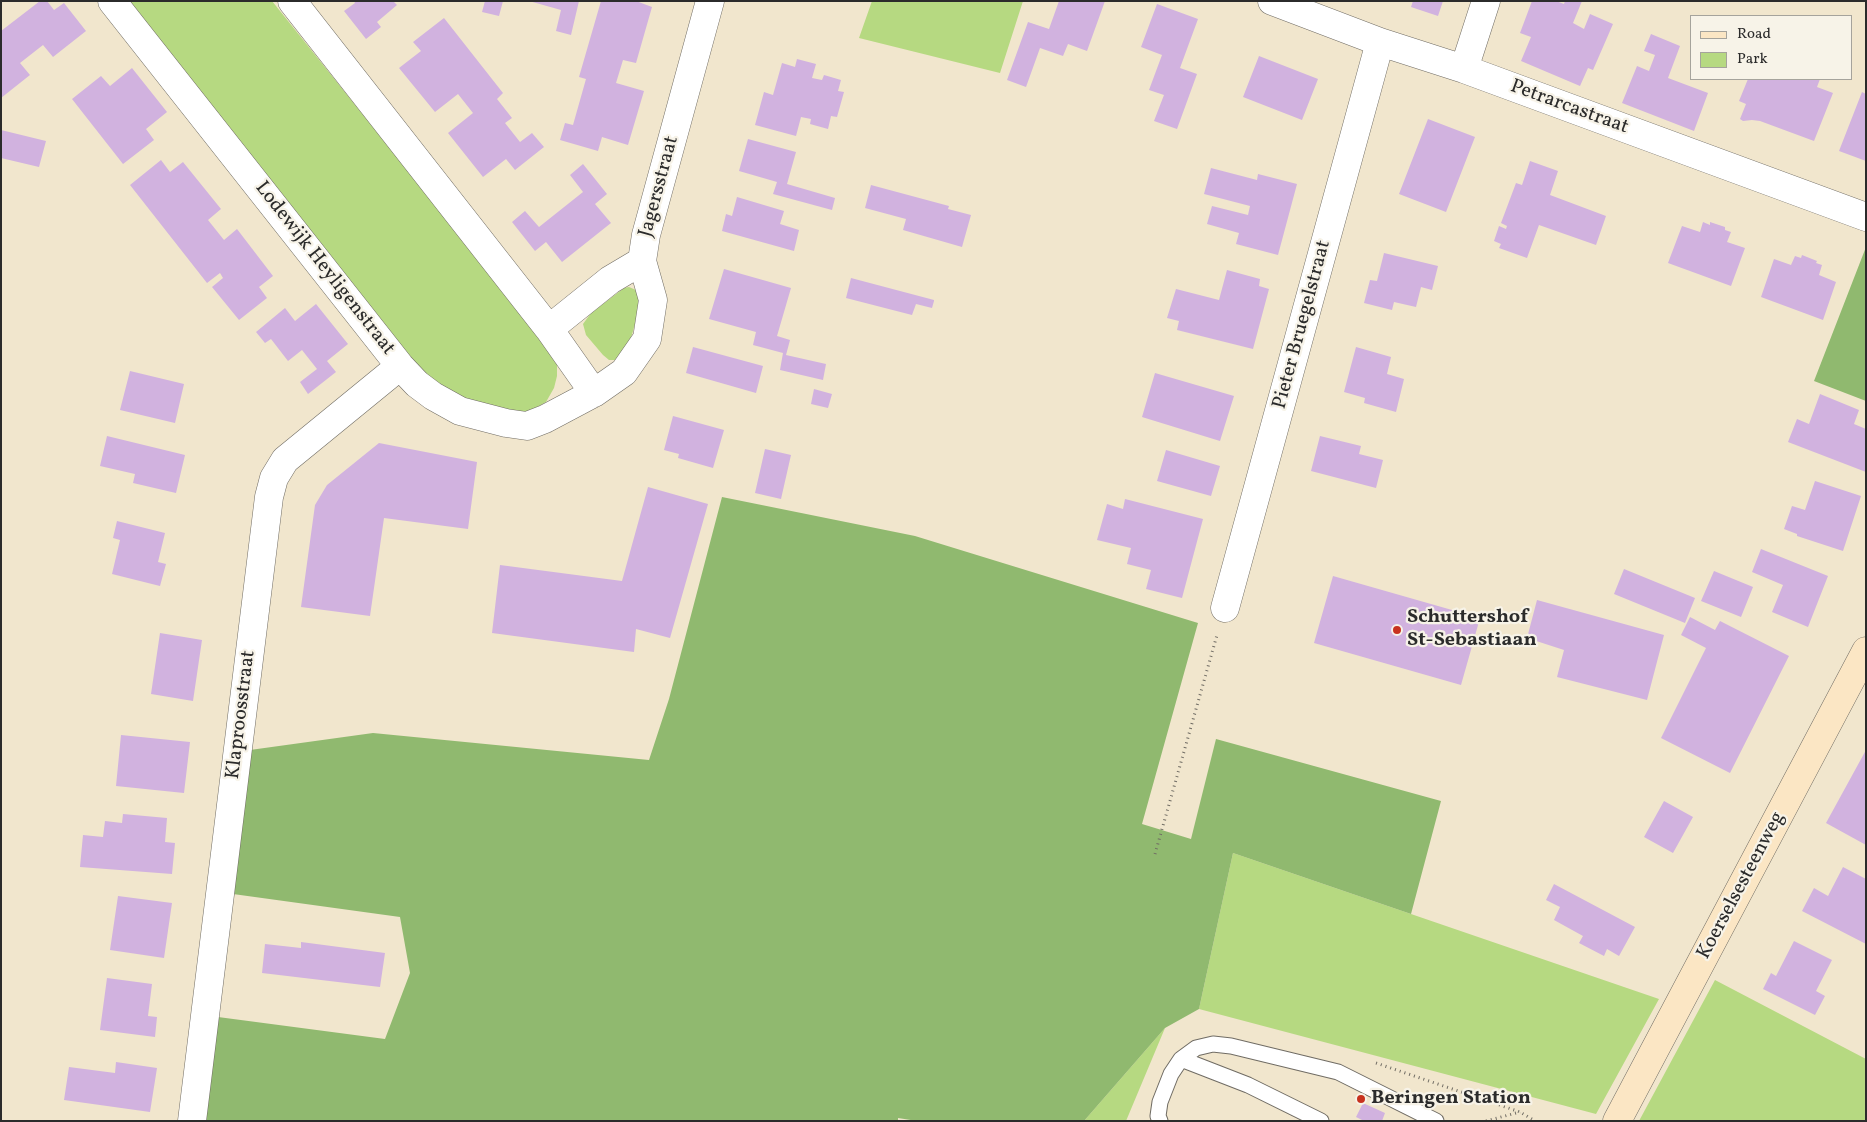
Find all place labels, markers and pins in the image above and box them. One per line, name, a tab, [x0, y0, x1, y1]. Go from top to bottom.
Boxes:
place label: Schuttershof St-Sebastiaan	[1407, 606, 1537, 653]
marker: Schuttershof St-Sebastiaan	[1391, 624, 1403, 636]
place label: Beringen Station	[1371, 1087, 1531, 1111]
marker: Beringen Station	[1355, 1093, 1367, 1105]

